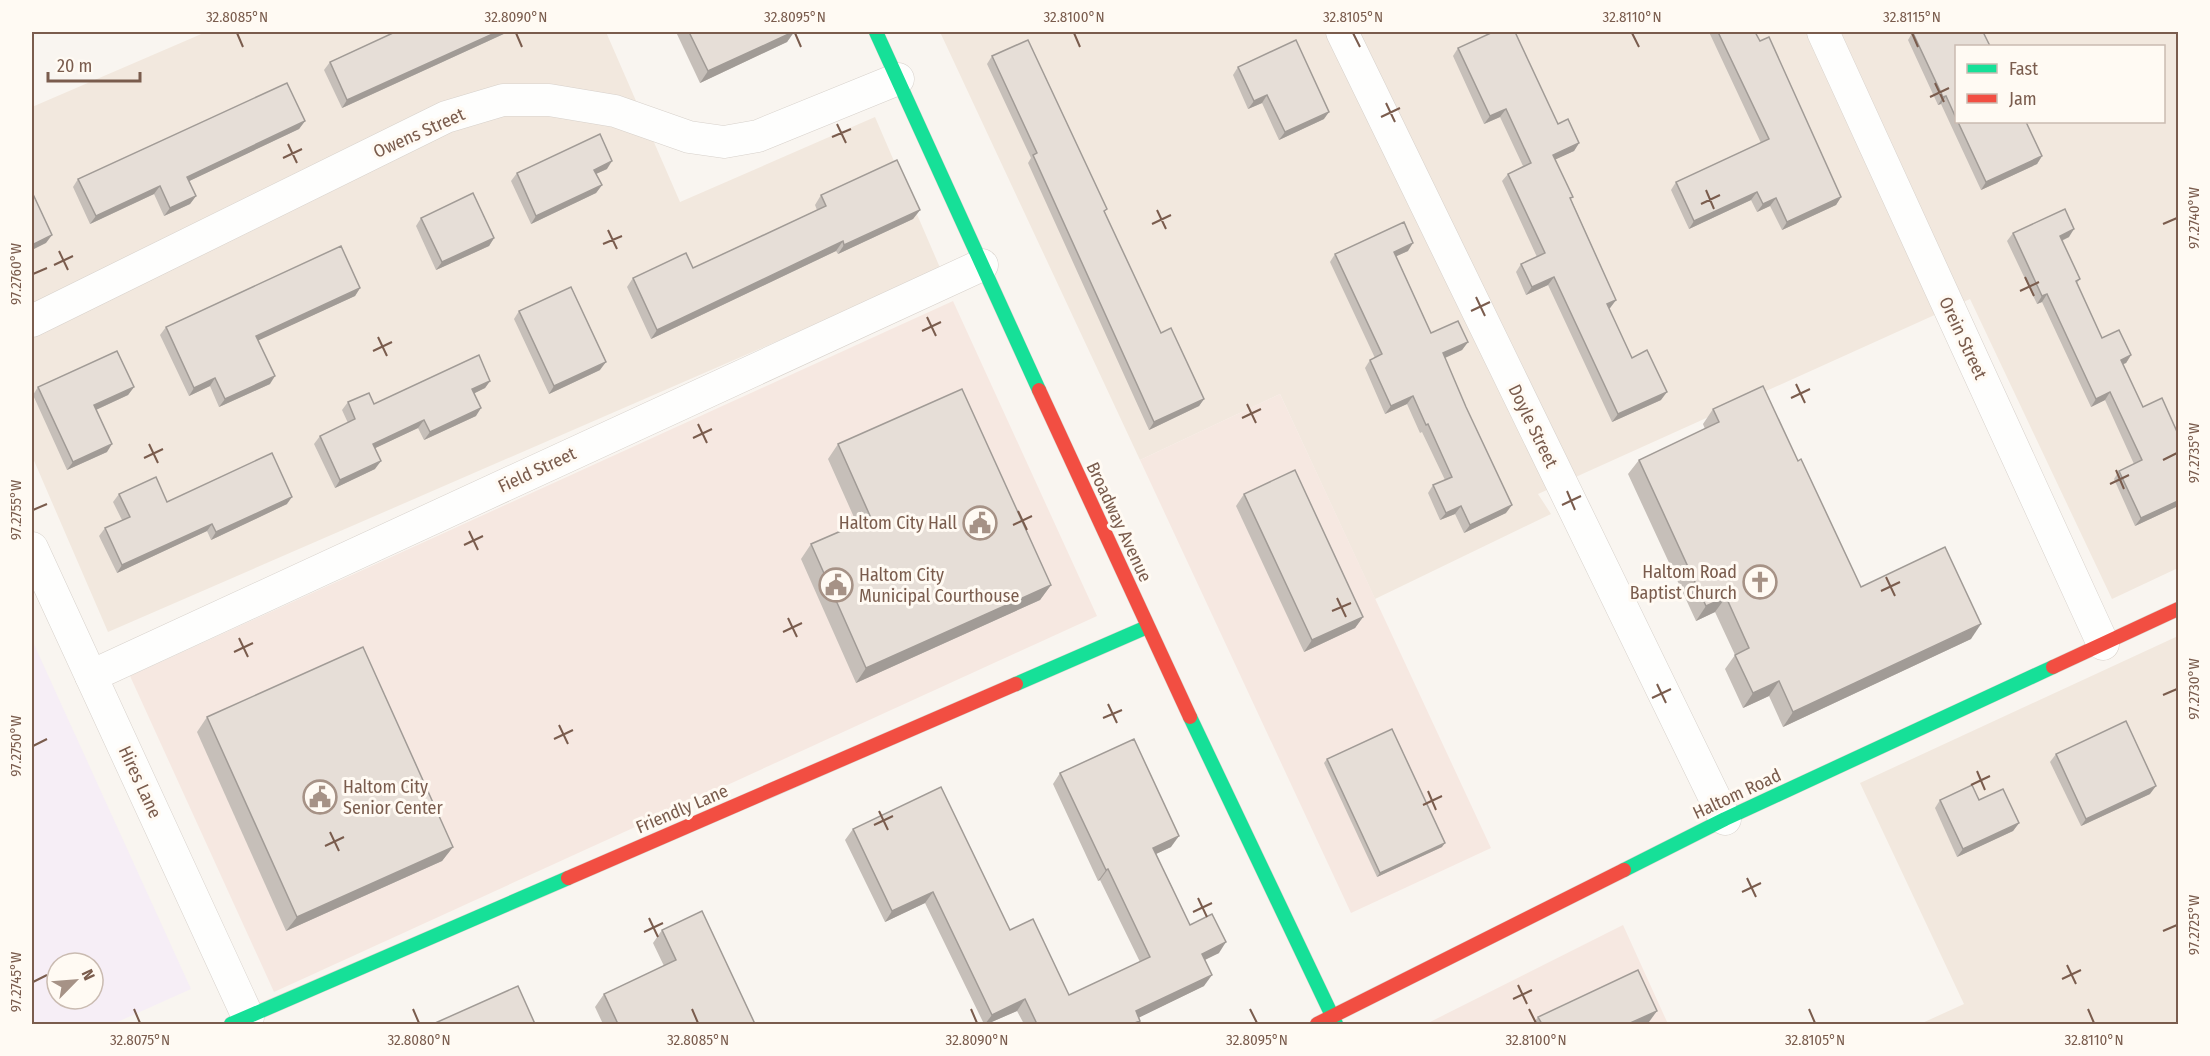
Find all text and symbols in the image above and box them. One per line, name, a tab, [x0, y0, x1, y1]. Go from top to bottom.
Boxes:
text: 32.8085°N	[206, 8, 268, 26]
text: 32.8090°N	[485, 8, 547, 26]
text: 32.8095°N	[764, 8, 826, 26]
text: 32.8100°N	[1043, 8, 1105, 26]
text: 32.8105°N	[1323, 8, 1383, 26]
text: 32.8110°N	[1602, 8, 1662, 26]
text: 32.8115°N	[1883, 8, 1941, 26]
scale bar	[48, 45, 140, 83]
legend	[1955, 45, 2165, 123]
text: 20 m	[57, 55, 92, 77]
text: Fast	[2009, 58, 2038, 80]
text: Jam	[2009, 88, 2037, 110]
street label: Owens Street	[370, 103, 468, 163]
text: 97.2740°W	[2185, 187, 2203, 249]
text: 97.2760°W	[7, 243, 25, 305]
street label: Orein Street	[1934, 293, 1992, 383]
street label: Doyle Street	[1503, 381, 1563, 471]
text: 97.2735°W	[2185, 423, 2203, 483]
street label: Field Street	[494, 442, 580, 498]
street label: Broadway Avenue	[1082, 459, 1156, 586]
text: 97.2755°W	[7, 480, 25, 540]
public building icon: Haltom City Hall	[962, 505, 998, 541]
place label: Haltom City Hall	[839, 512, 957, 534]
place label: Haltom Road Baptist Church	[1630, 561, 1737, 604]
place label: Haltom City Municipal Courthouse	[859, 564, 1019, 607]
church icon: Haltom Road Baptist Church	[1742, 564, 1778, 600]
public building icon: Haltom City Municipal Courthouse	[818, 567, 854, 603]
text: 97.2730°W	[2185, 658, 2203, 720]
text: 97.2750°W	[7, 715, 25, 777]
street label: Hires Lane	[114, 742, 166, 822]
street label: Haltom Road	[1689, 764, 1785, 824]
place label: Haltom City Senior Center	[343, 776, 443, 819]
public building icon: Haltom City Senior Center	[302, 779, 338, 815]
street label: Friendly Lane	[633, 780, 731, 838]
text: 97.2725°W	[2185, 895, 2203, 955]
north arrow	[45, 951, 105, 1011]
text: 97.2745°W	[7, 952, 25, 1012]
text: N	[78, 967, 99, 983]
text: 32.8075°N	[110, 1031, 170, 1049]
text: 32.8080°N	[387, 1031, 451, 1049]
text: 32.8085°N	[667, 1031, 729, 1049]
text: 32.8090°N	[946, 1031, 1008, 1049]
text: 32.8095°N	[1226, 1031, 1288, 1049]
text: 32.8100°N	[1505, 1031, 1567, 1049]
text: 32.8105°N	[1785, 1031, 1845, 1049]
text: 32.8110°N	[2064, 1031, 2124, 1049]

